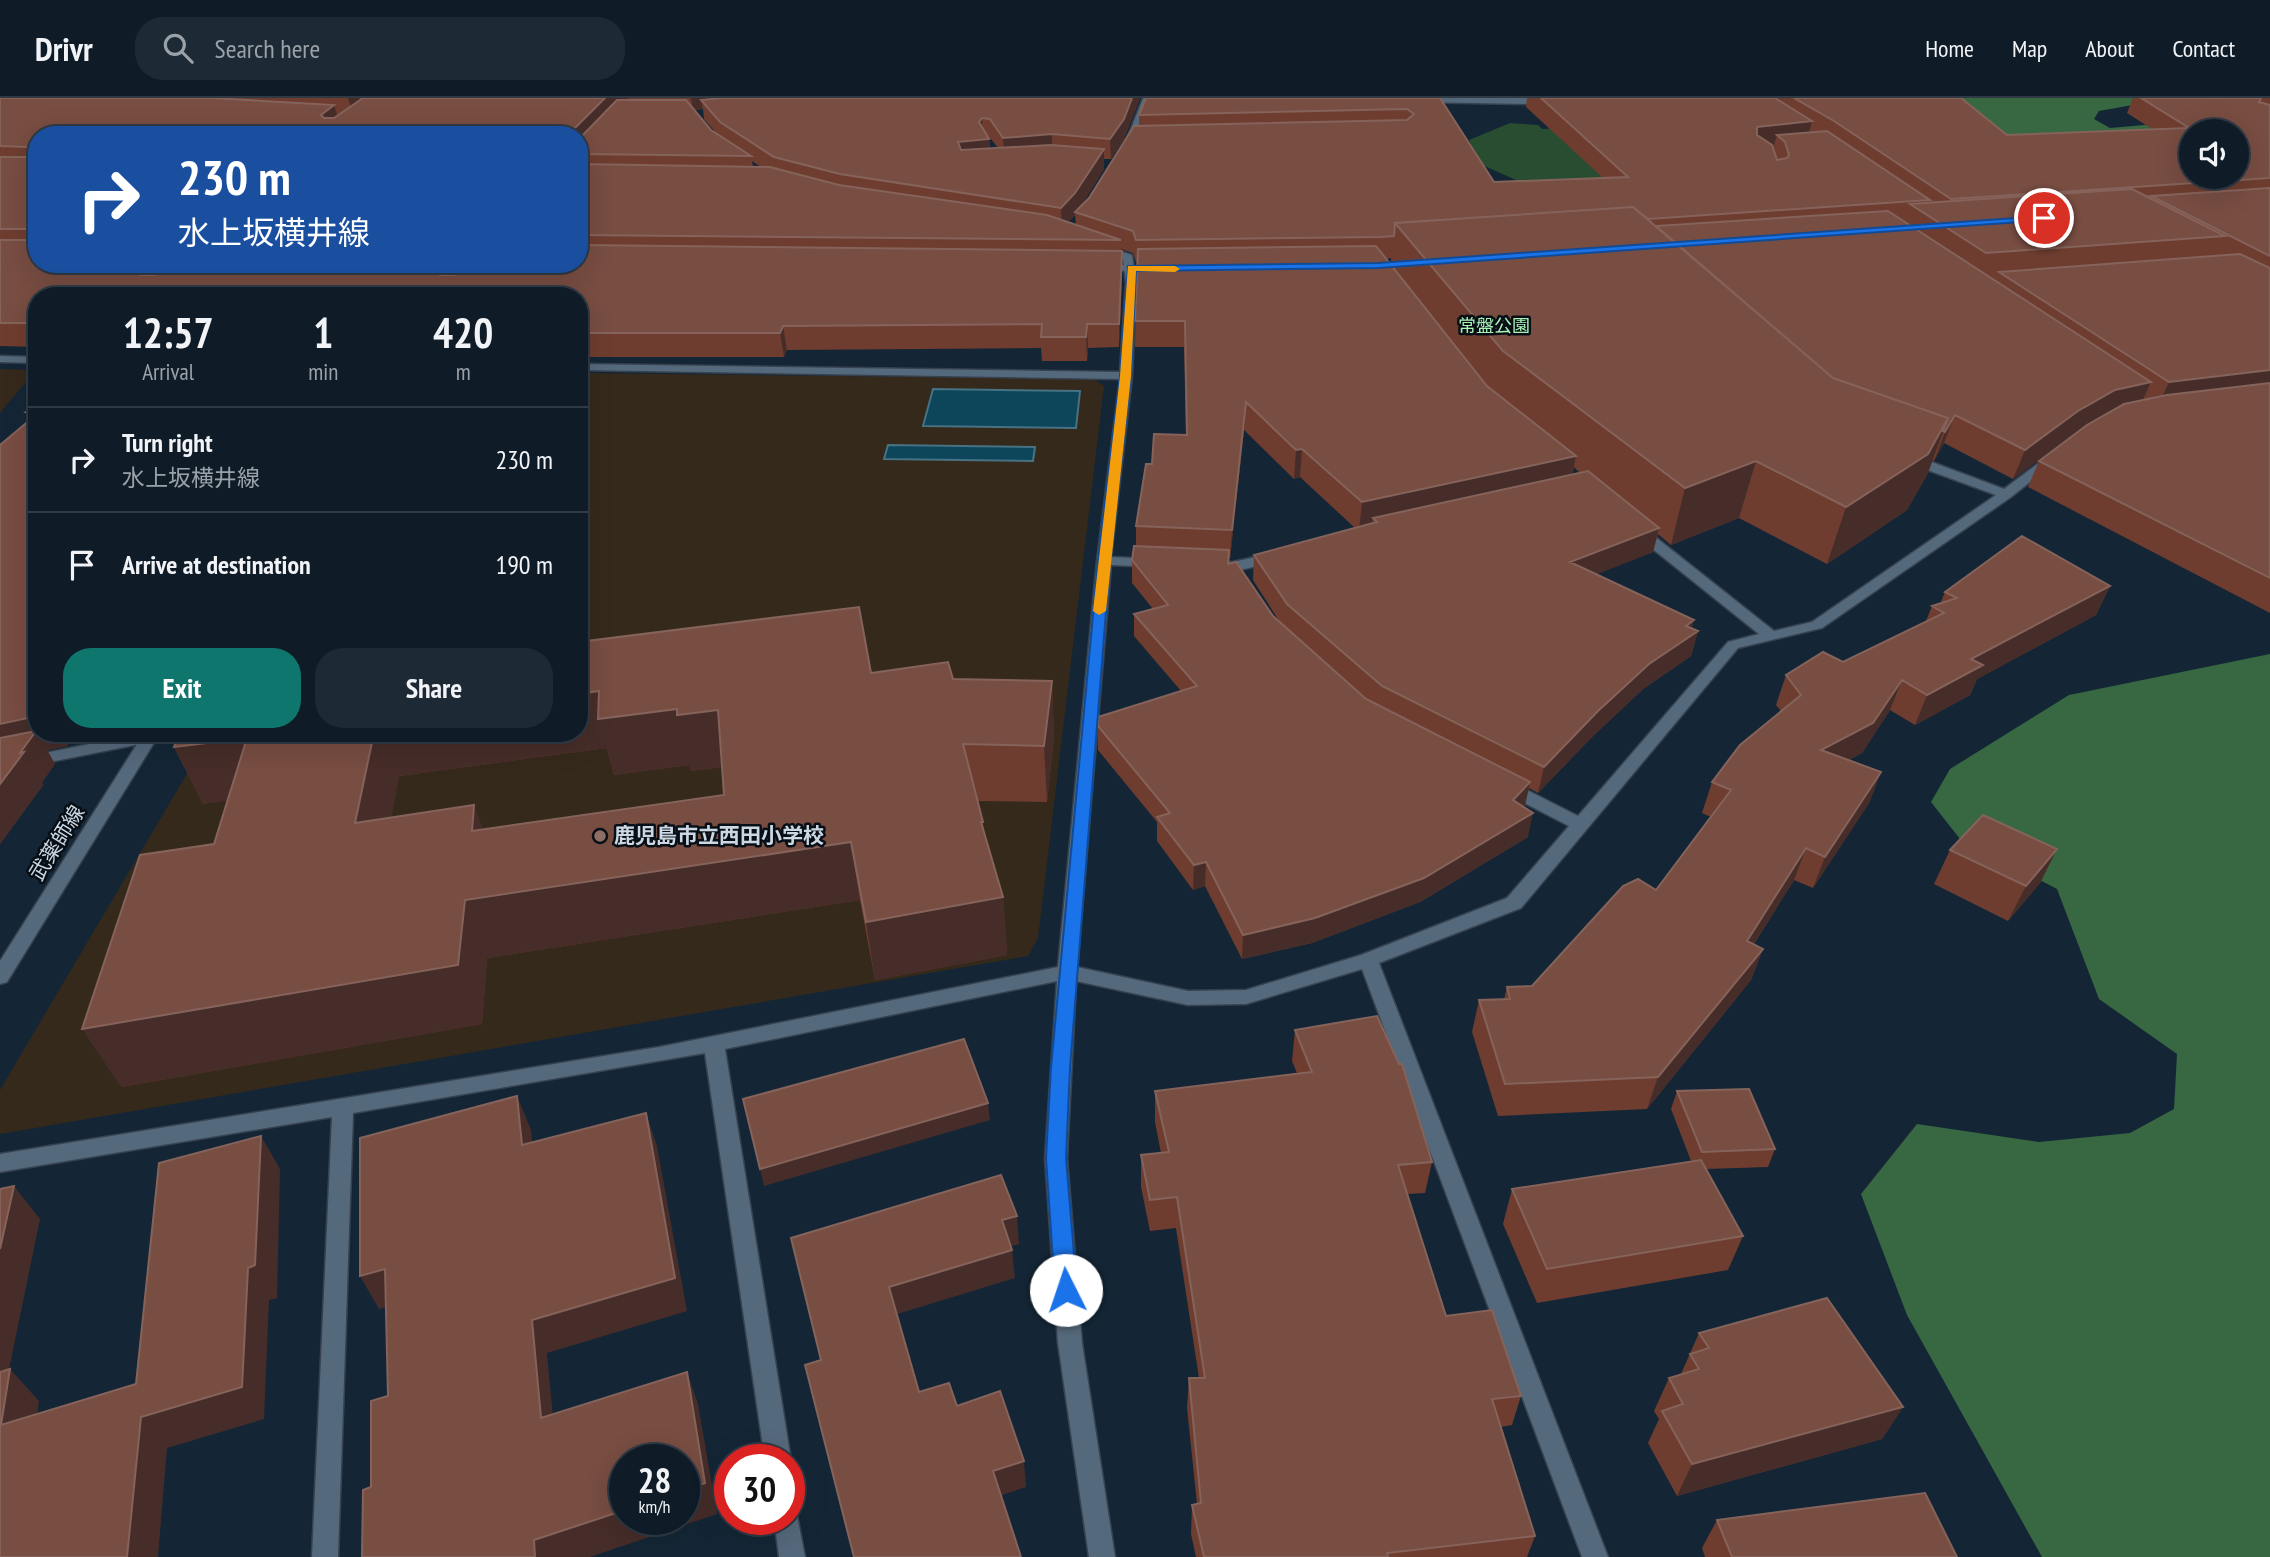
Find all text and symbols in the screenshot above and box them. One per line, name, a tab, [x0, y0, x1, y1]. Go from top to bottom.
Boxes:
search box	[135, 17, 625, 80]
text: Drivr	[35, 27, 93, 70]
icon: search	[159, 29, 197, 67]
text: Search here	[215, 32, 320, 65]
text: Home	[1925, 33, 1974, 64]
text: Map	[2012, 33, 2047, 64]
text: About	[2085, 33, 2134, 64]
text: Contact	[2172, 33, 2235, 64]
map controls	[2179, 119, 2249, 189]
button: sound	[2179, 119, 2249, 189]
text: 230 m	[178, 145, 291, 209]
icon: right	[63, 154, 154, 245]
pin	[2014, 188, 2074, 248]
icon: arrive	[2025, 199, 2063, 237]
text: 水上坂横井線	[178, 211, 370, 253]
text: 12:57	[123, 305, 214, 360]
text: 1	[313, 305, 333, 360]
text: 420	[433, 305, 493, 360]
park label: 常盤公園	[1458, 314, 1530, 337]
text: Arrival	[142, 357, 194, 386]
text: min	[308, 357, 338, 386]
text: m	[456, 357, 471, 386]
text: Turn right	[122, 426, 213, 459]
icon: right	[63, 441, 101, 479]
text: 230 m	[495, 443, 553, 476]
text: 水上坂横井線	[122, 463, 260, 492]
icon: arrive	[63, 546, 101, 584]
text: Arrive at destination	[122, 548, 311, 581]
text: 190 m	[495, 548, 553, 581]
button: Exit	[63, 648, 301, 728]
button: Share	[315, 648, 553, 728]
street label: 武薬師線	[23, 800, 90, 886]
place label: 鹿児島市立西田小学校	[614, 822, 824, 849]
marker: 鹿児島市立西田小学校	[592, 828, 608, 844]
position arrow	[1029, 1253, 1103, 1327]
speed limit sign: 30	[714, 1444, 805, 1535]
text: 28	[638, 1457, 671, 1503]
text: km/h	[639, 1495, 670, 1518]

